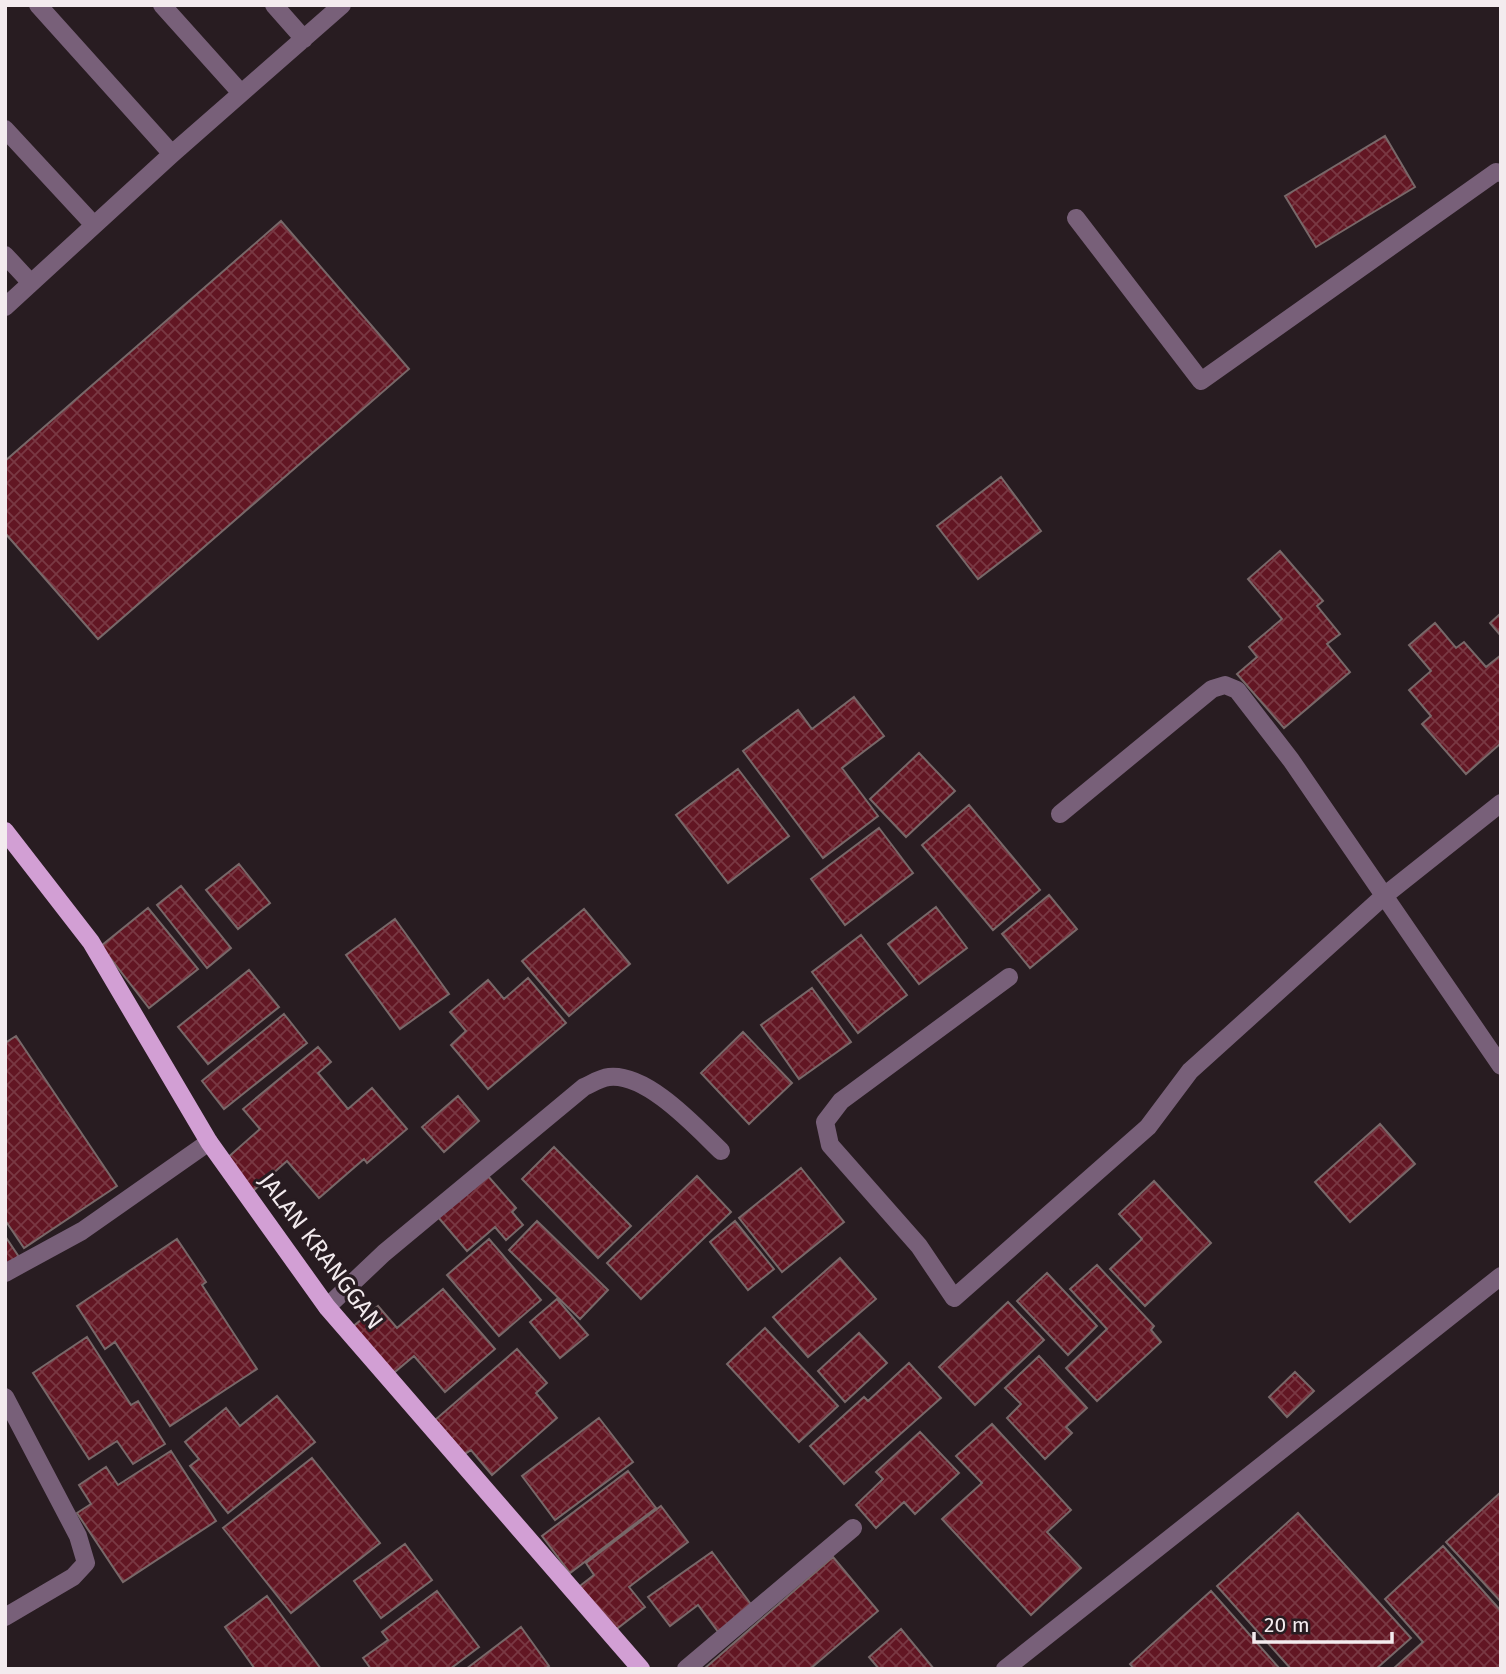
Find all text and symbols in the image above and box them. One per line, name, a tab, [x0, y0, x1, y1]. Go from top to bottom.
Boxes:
street label: JALAN KRANGGAN	[253, 1167, 389, 1335]
scale bar	[1254, 1600, 1392, 1644]
text: 20 m	[1264, 1612, 1310, 1638]

